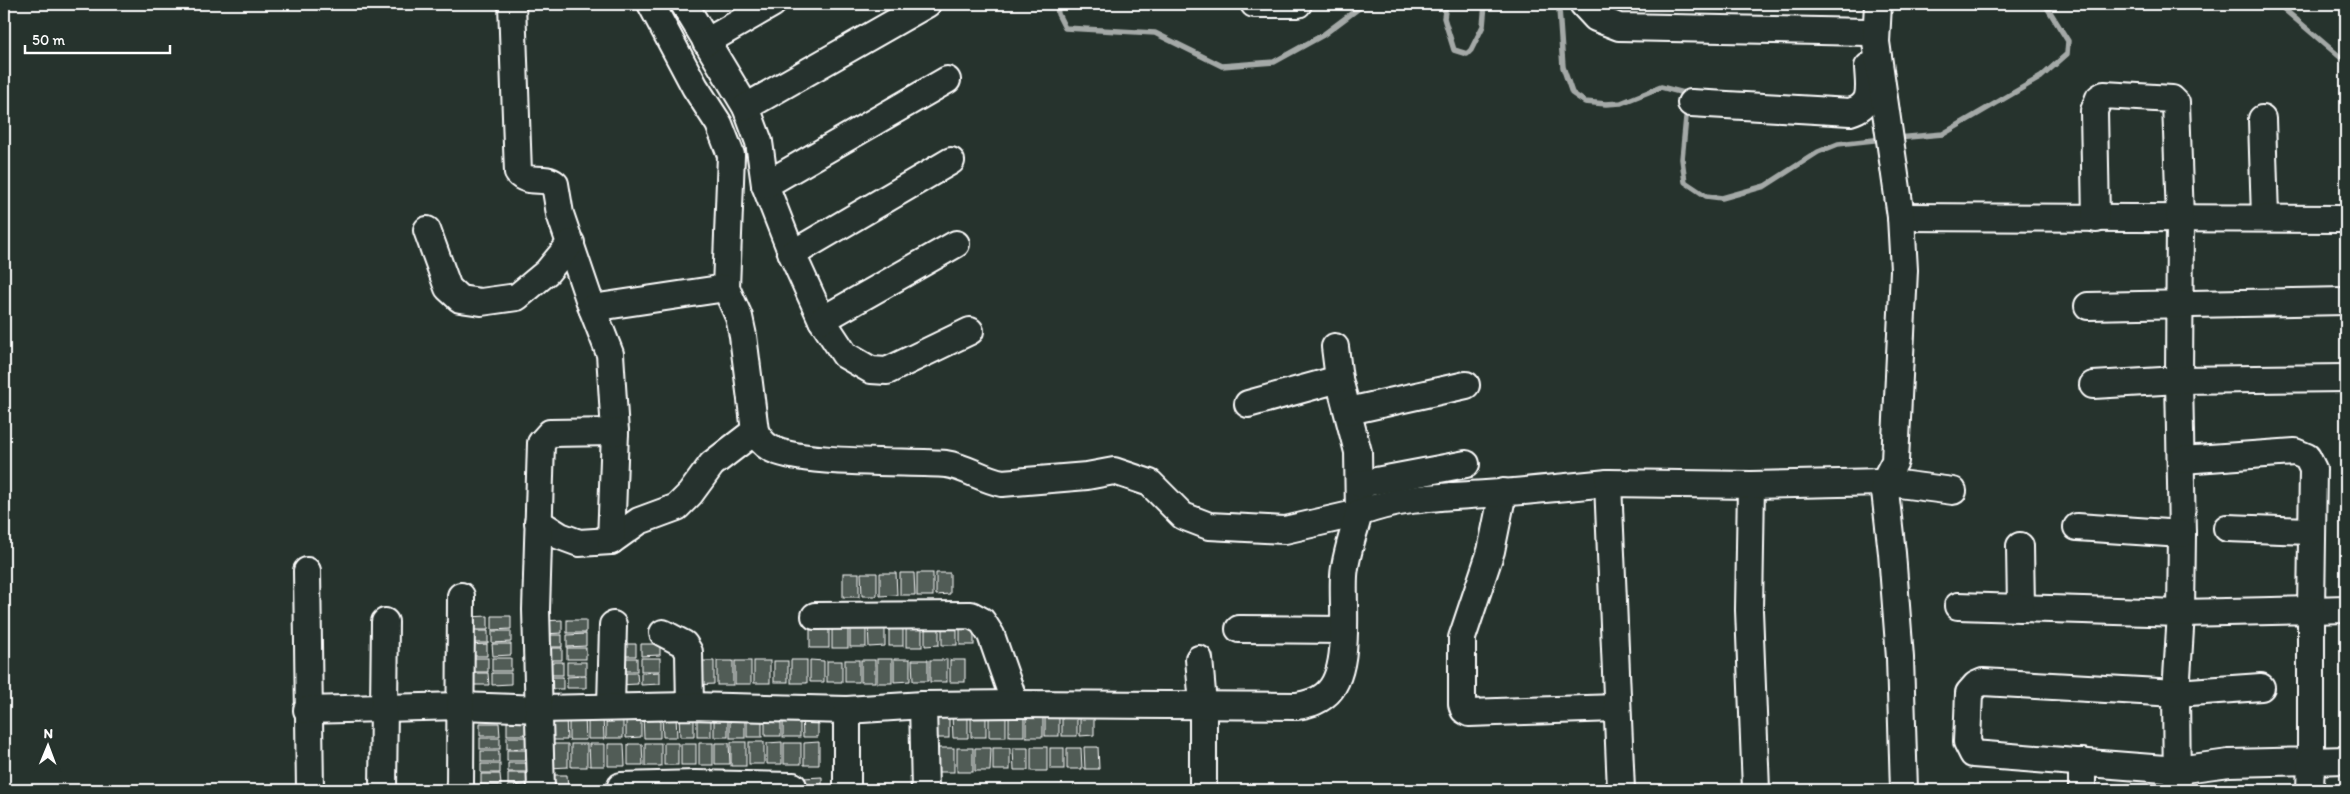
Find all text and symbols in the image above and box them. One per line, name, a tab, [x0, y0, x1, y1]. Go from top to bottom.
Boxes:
scale bar	[25, 22, 170, 54]
text: 50 m	[32, 31, 65, 49]
north arrow	[22, 722, 72, 772]
text: N	[43, 725, 53, 742]

